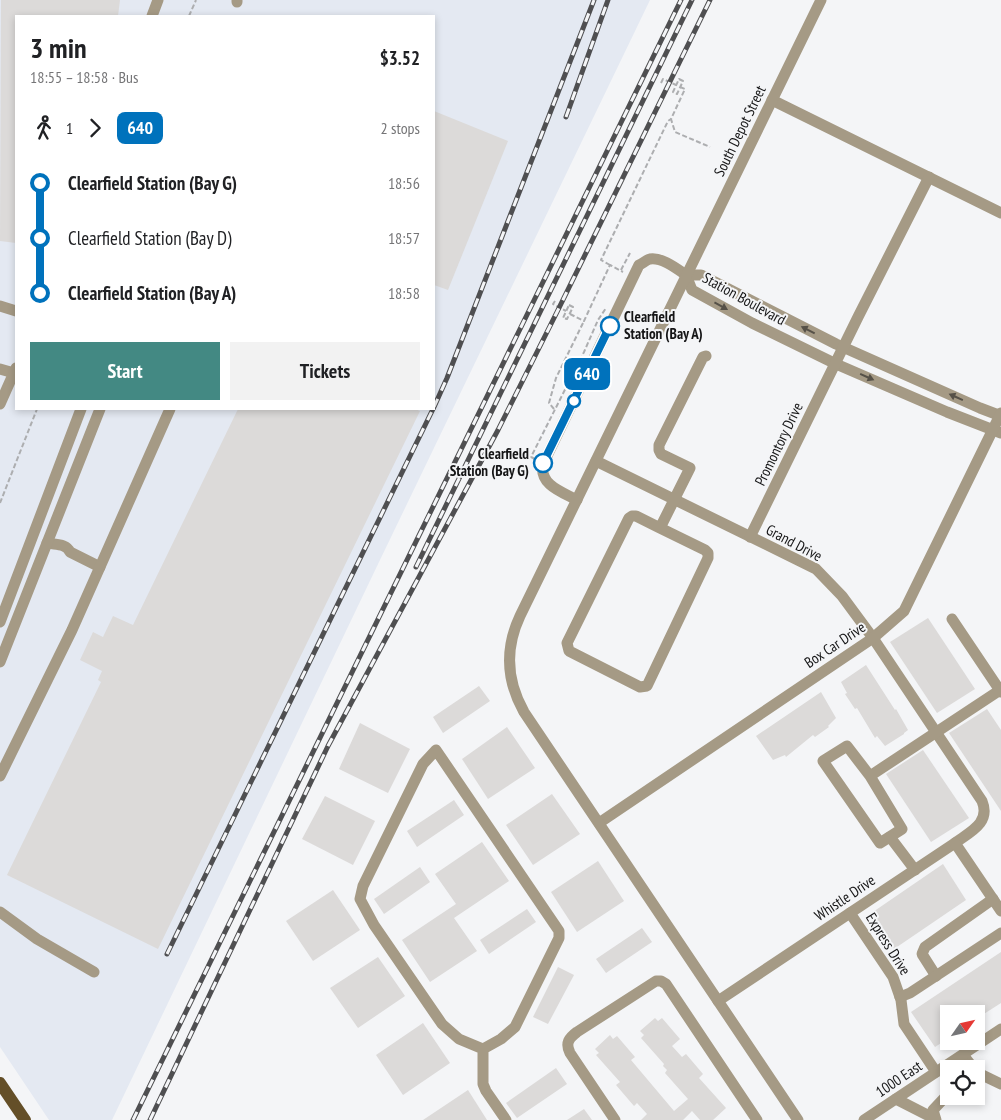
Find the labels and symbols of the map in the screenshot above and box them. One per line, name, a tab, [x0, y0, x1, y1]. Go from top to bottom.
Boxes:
street label: South Depot Street	[709, 82, 770, 179]
street label: Station Boulevard	[699, 268, 789, 329]
one-way arrow	[714, 302, 728, 310]
place label: Clearfield Station (Bay A)	[624, 307, 703, 343]
marker: Clearfield Station (Bay A)	[600, 316, 620, 336]
one-way arrow	[801, 326, 815, 334]
line badge: 640	[558, 358, 616, 390]
one-way arrow	[860, 374, 874, 382]
one-way arrow	[949, 393, 963, 401]
unlabelled marker	[567, 394, 581, 408]
street label: Promontory Drive	[750, 399, 807, 488]
place label: Clearfield Station (Bay G)	[450, 444, 529, 480]
marker: Clearfield Station (Bay G)	[533, 453, 553, 473]
street label: Grand Drive	[763, 520, 826, 565]
street label: Box Car Drive	[801, 617, 869, 672]
street label: Whistle Drive	[811, 870, 879, 925]
street label: Express Drive	[862, 909, 915, 978]
north arrow	[940, 1005, 985, 1050]
street label: 1000 East	[872, 1056, 926, 1101]

